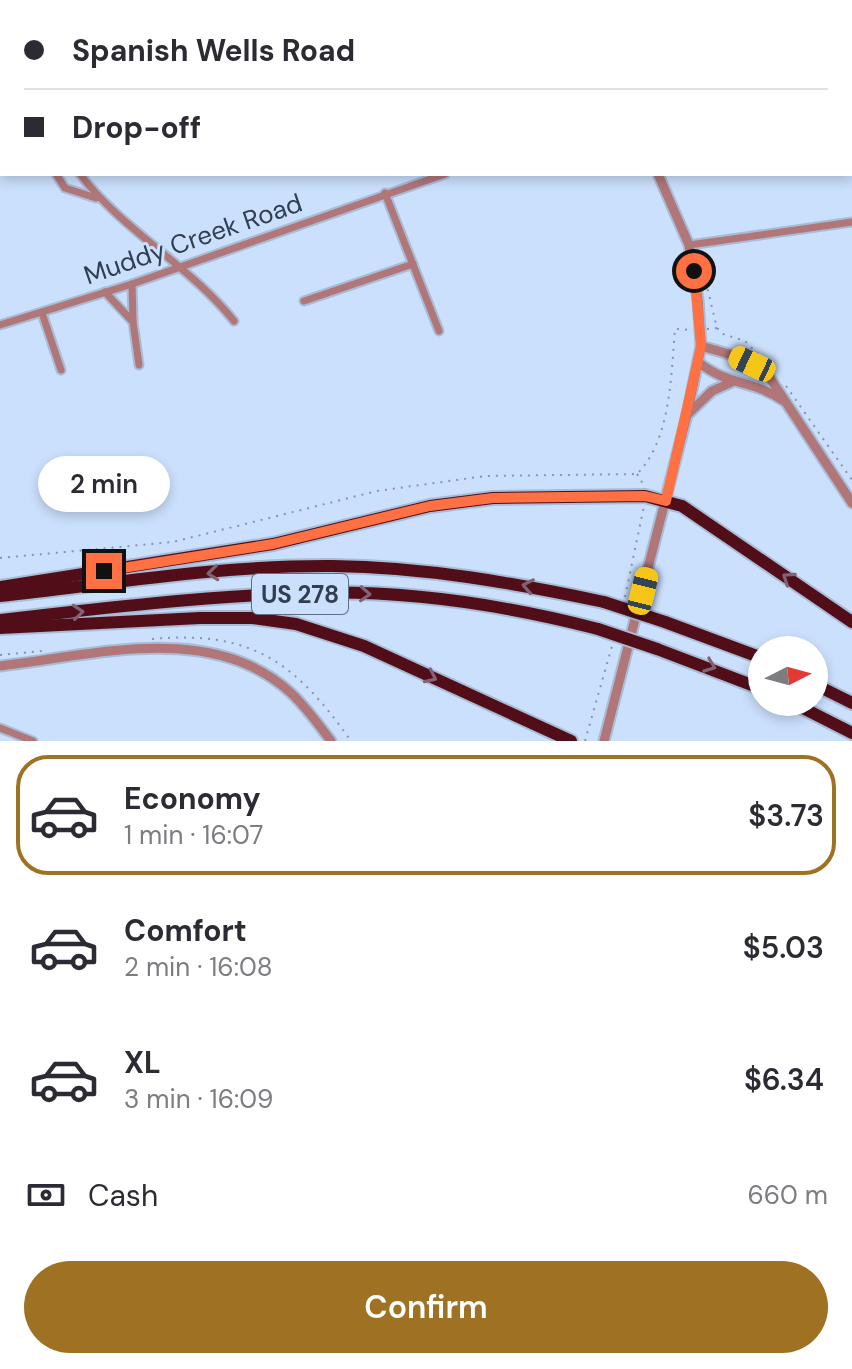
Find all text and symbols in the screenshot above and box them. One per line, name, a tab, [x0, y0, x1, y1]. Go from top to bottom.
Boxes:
text: Spanish Wells Road	[72, 31, 355, 70]
text: Drop-off	[72, 108, 201, 147]
street label: Muddy Creek Road	[79, 186, 307, 292]
route start	[676, 253, 712, 289]
car	[725, 343, 779, 385]
callout: 2 min	[38, 455, 170, 511]
text: 2 min	[70, 467, 138, 501]
route end	[86, 553, 122, 589]
one-way arrow	[206, 565, 219, 582]
car	[626, 565, 660, 617]
one-way arrow	[782, 573, 796, 588]
road number: US 278	[252, 574, 348, 614]
one-way arrow	[521, 578, 535, 595]
one-way arrow	[359, 586, 372, 603]
one-way arrow	[72, 604, 85, 621]
north arrow	[748, 636, 828, 716]
map controls	[748, 636, 828, 716]
one-way arrow	[702, 656, 716, 673]
one-way arrow	[423, 667, 437, 683]
icon: car	[28, 779, 100, 851]
text: Economy	[124, 779, 261, 818]
text: $3.73	[748, 796, 824, 835]
text: 1 min · 16:07	[124, 818, 263, 852]
icon: car	[28, 911, 100, 983]
text: Comfort	[124, 911, 247, 950]
text: $5.03	[743, 928, 824, 967]
text: 2 min · 16:08	[124, 950, 273, 984]
icon: car	[28, 1043, 100, 1115]
text: XL	[124, 1043, 161, 1082]
text: $6.34	[744, 1060, 824, 1099]
text: 3 min · 16:09	[124, 1082, 273, 1116]
icon: cash	[24, 1173, 68, 1217]
text: Cash	[88, 1176, 158, 1215]
text: 660 m	[747, 1178, 828, 1212]
button: Confirm	[24, 1261, 828, 1353]

